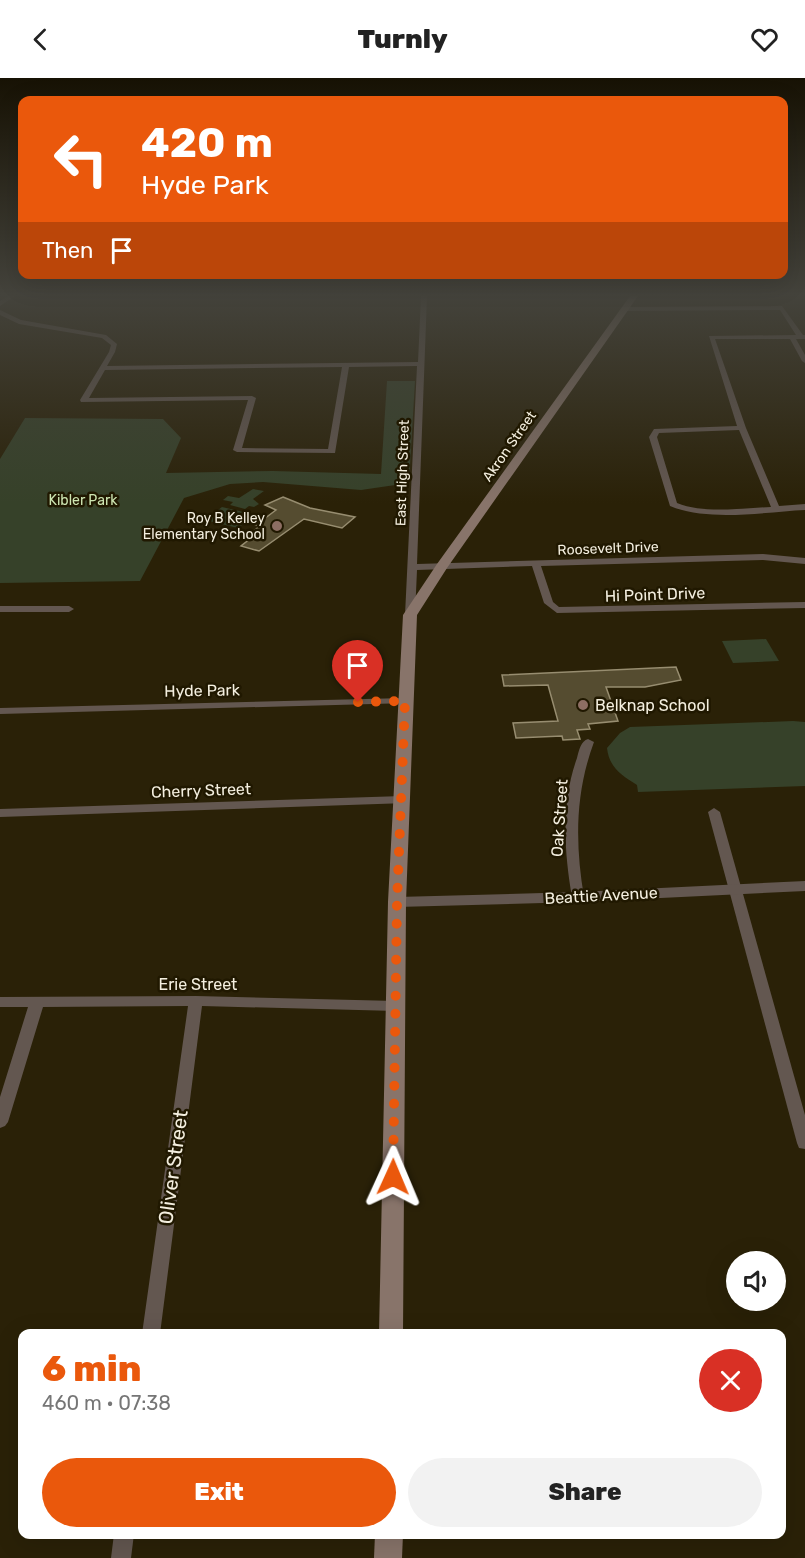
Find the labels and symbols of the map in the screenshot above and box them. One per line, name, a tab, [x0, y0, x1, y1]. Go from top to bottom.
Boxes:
street label: Akron Street	[479, 407, 540, 485]
street label: East High Street	[392, 419, 413, 526]
park label: Kibler Park	[49, 492, 118, 509]
place label: Roy B Kelley Elementary School	[143, 510, 265, 543]
marker: Roy B Kelley Elementary School	[270, 519, 284, 533]
street label: Roosevelt Drive	[557, 538, 659, 559]
street label: Hi Point Drive	[604, 583, 706, 606]
pin	[332, 640, 383, 702]
street label: Hyde Park	[164, 680, 241, 701]
place label: Belknap School	[595, 696, 710, 715]
marker: Belknap School	[576, 698, 590, 712]
street label: Oak Street	[547, 778, 572, 858]
street label: Cherry Street	[151, 779, 251, 802]
street label: Beattie Avenue	[544, 883, 658, 908]
street label: Erie Street	[159, 975, 237, 994]
street label: Oliver Street	[153, 1108, 193, 1226]
position arrow	[361, 1145, 425, 1209]

